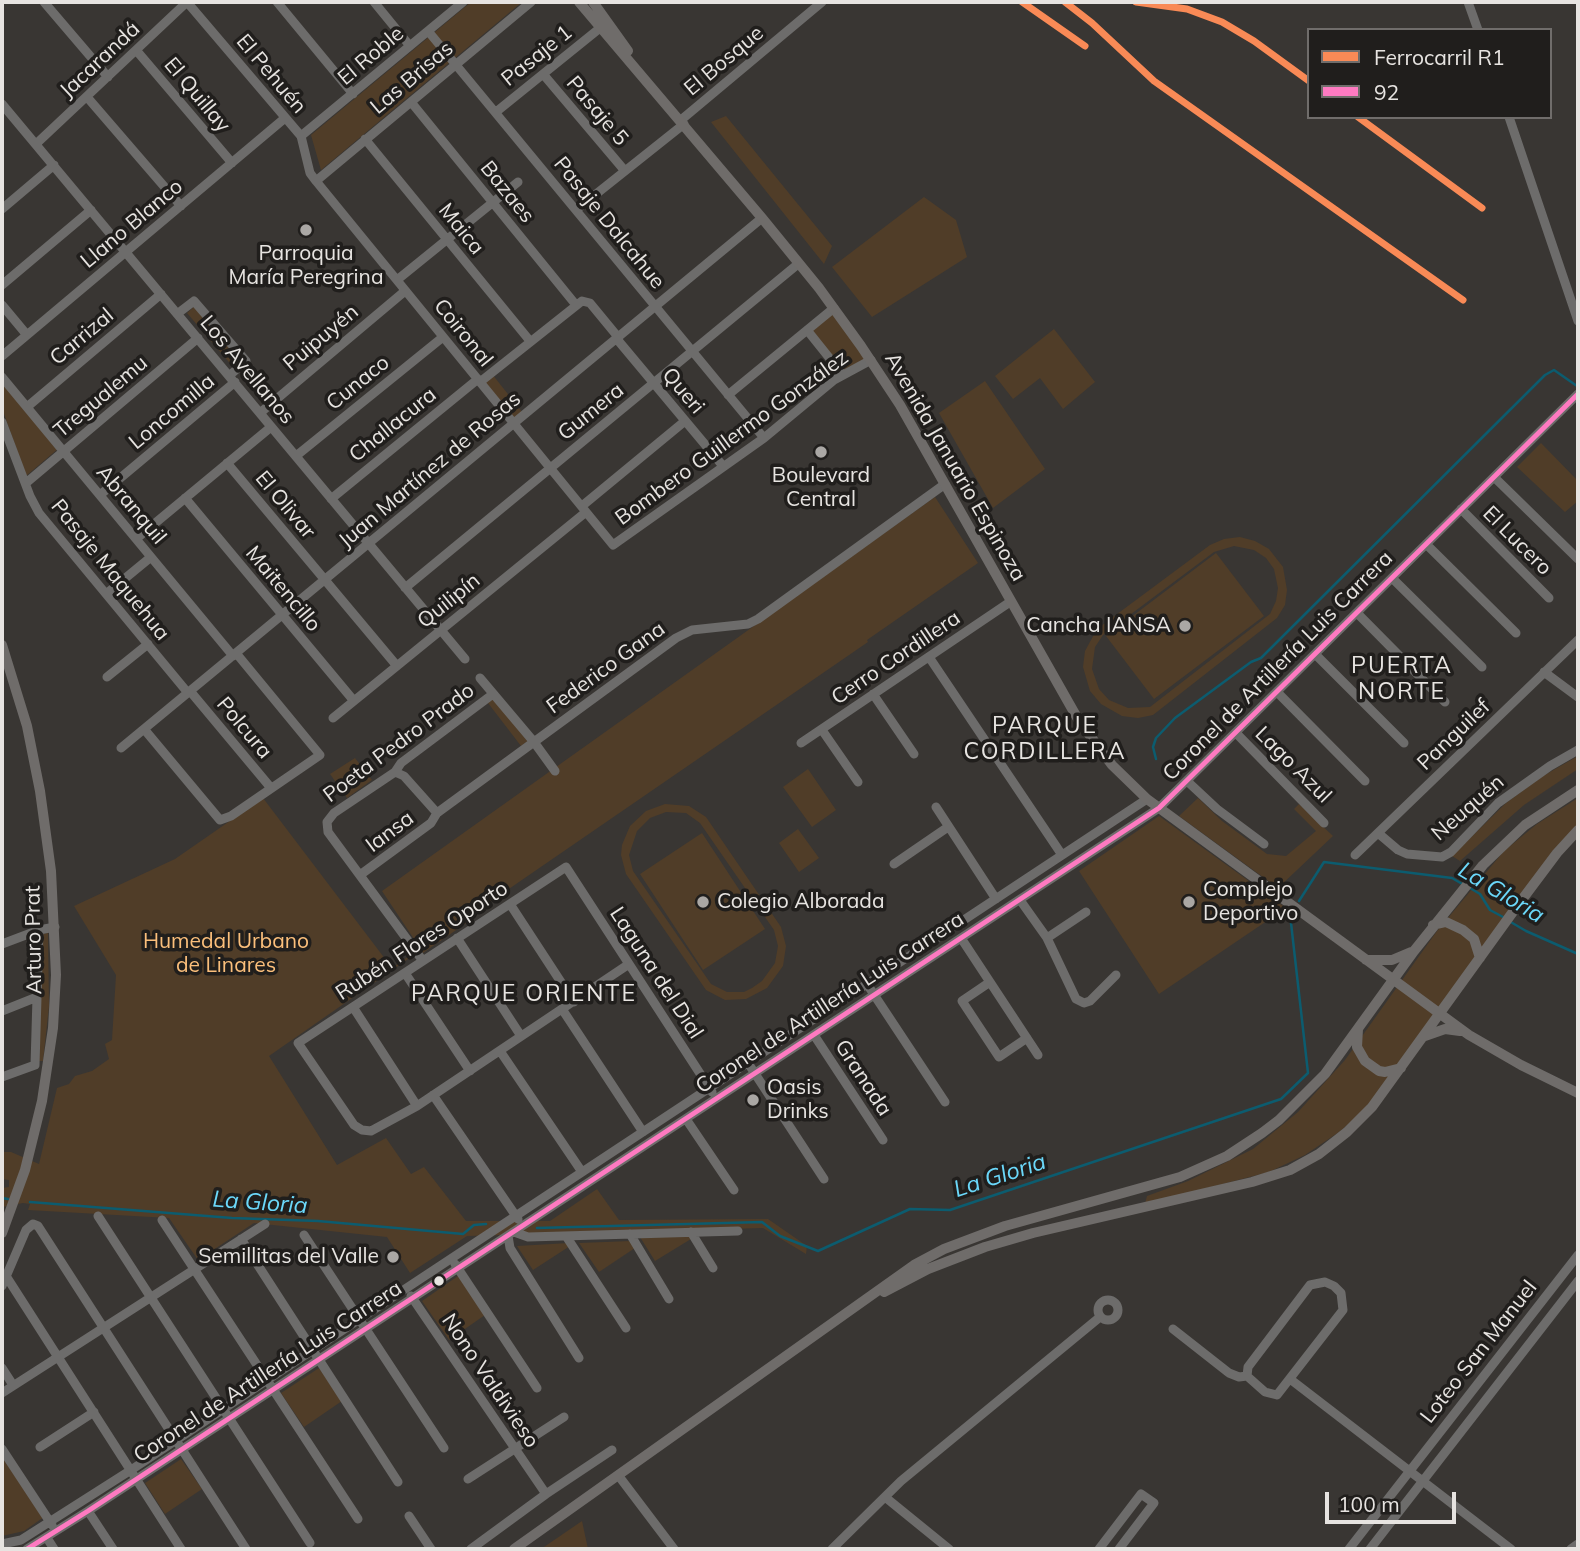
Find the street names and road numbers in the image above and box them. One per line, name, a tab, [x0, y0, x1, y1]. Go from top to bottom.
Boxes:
street label: Jacarandá	[55, 17, 145, 103]
street label: Pasaje 1	[497, 20, 577, 92]
street label: El Roble	[333, 21, 409, 91]
street label: El Bosque	[679, 21, 769, 101]
street label: El Pehuén	[231, 29, 311, 119]
street label: Las Brisas	[365, 36, 459, 120]
street label: El Quillay	[158, 53, 236, 137]
street label: Pasaje 5	[561, 71, 633, 151]
street label: Pasaje Dalcahue	[548, 152, 670, 294]
street label: Bazaes	[475, 156, 539, 228]
street label: Llano Blanco	[76, 174, 188, 274]
street label: Maica	[433, 198, 489, 260]
street label: Coironal	[428, 294, 498, 372]
street label: Puipuyén	[278, 299, 364, 377]
street label: Carrizal	[45, 303, 119, 371]
street label: Los Avellanos	[194, 311, 300, 429]
street label: Bombero Guillermo González	[611, 345, 853, 531]
street label: Avenida Januario Espinoza	[879, 348, 1031, 586]
street label: Cunaco	[322, 350, 394, 416]
street label: Tregualemu	[49, 351, 153, 443]
street label: Queri	[657, 363, 709, 419]
street label: Loncomilla	[124, 369, 220, 455]
street label: Gumera	[553, 378, 629, 446]
street label: Challacura	[344, 382, 442, 468]
street label: Juan Martínez de Rosas	[334, 386, 526, 554]
street label: Abranquil	[91, 460, 171, 550]
street label: El Olivar	[250, 466, 320, 544]
street label: Pasaje Maquehua	[45, 494, 175, 646]
street label: El Lucero	[1477, 501, 1557, 581]
street label: Maitencillo	[240, 541, 326, 637]
street label: Coronel de Artillería Luis Carrera	[1158, 546, 1398, 786]
street label: Quilipín	[413, 568, 485, 634]
street label: Cerro Cordillera	[827, 606, 965, 710]
street label: Federico Gana	[542, 617, 670, 719]
street label: Poeta Pedro Prado	[319, 678, 479, 808]
street label: Polcura	[211, 692, 277, 764]
street label: Panguilef	[1412, 694, 1496, 776]
street label: Lago Azul	[1250, 722, 1336, 808]
street label: Neuquén	[1427, 770, 1509, 846]
street label: Iansa	[361, 806, 419, 858]
street label: Rubén Flores Oporto	[331, 876, 513, 1006]
street label: Arturo Prat	[20, 885, 48, 995]
street label: Laguna del Dial	[604, 902, 708, 1044]
street label: Coronel de Artillería Luis Carrera	[691, 907, 969, 1099]
street label: Granada	[829, 1035, 897, 1121]
street label: Coronel de Artillería Luis Carrera	[129, 1276, 407, 1468]
street label: Loteo San Manuel	[1415, 1276, 1543, 1428]
street label: Nono Valdivieso	[436, 1309, 544, 1453]

